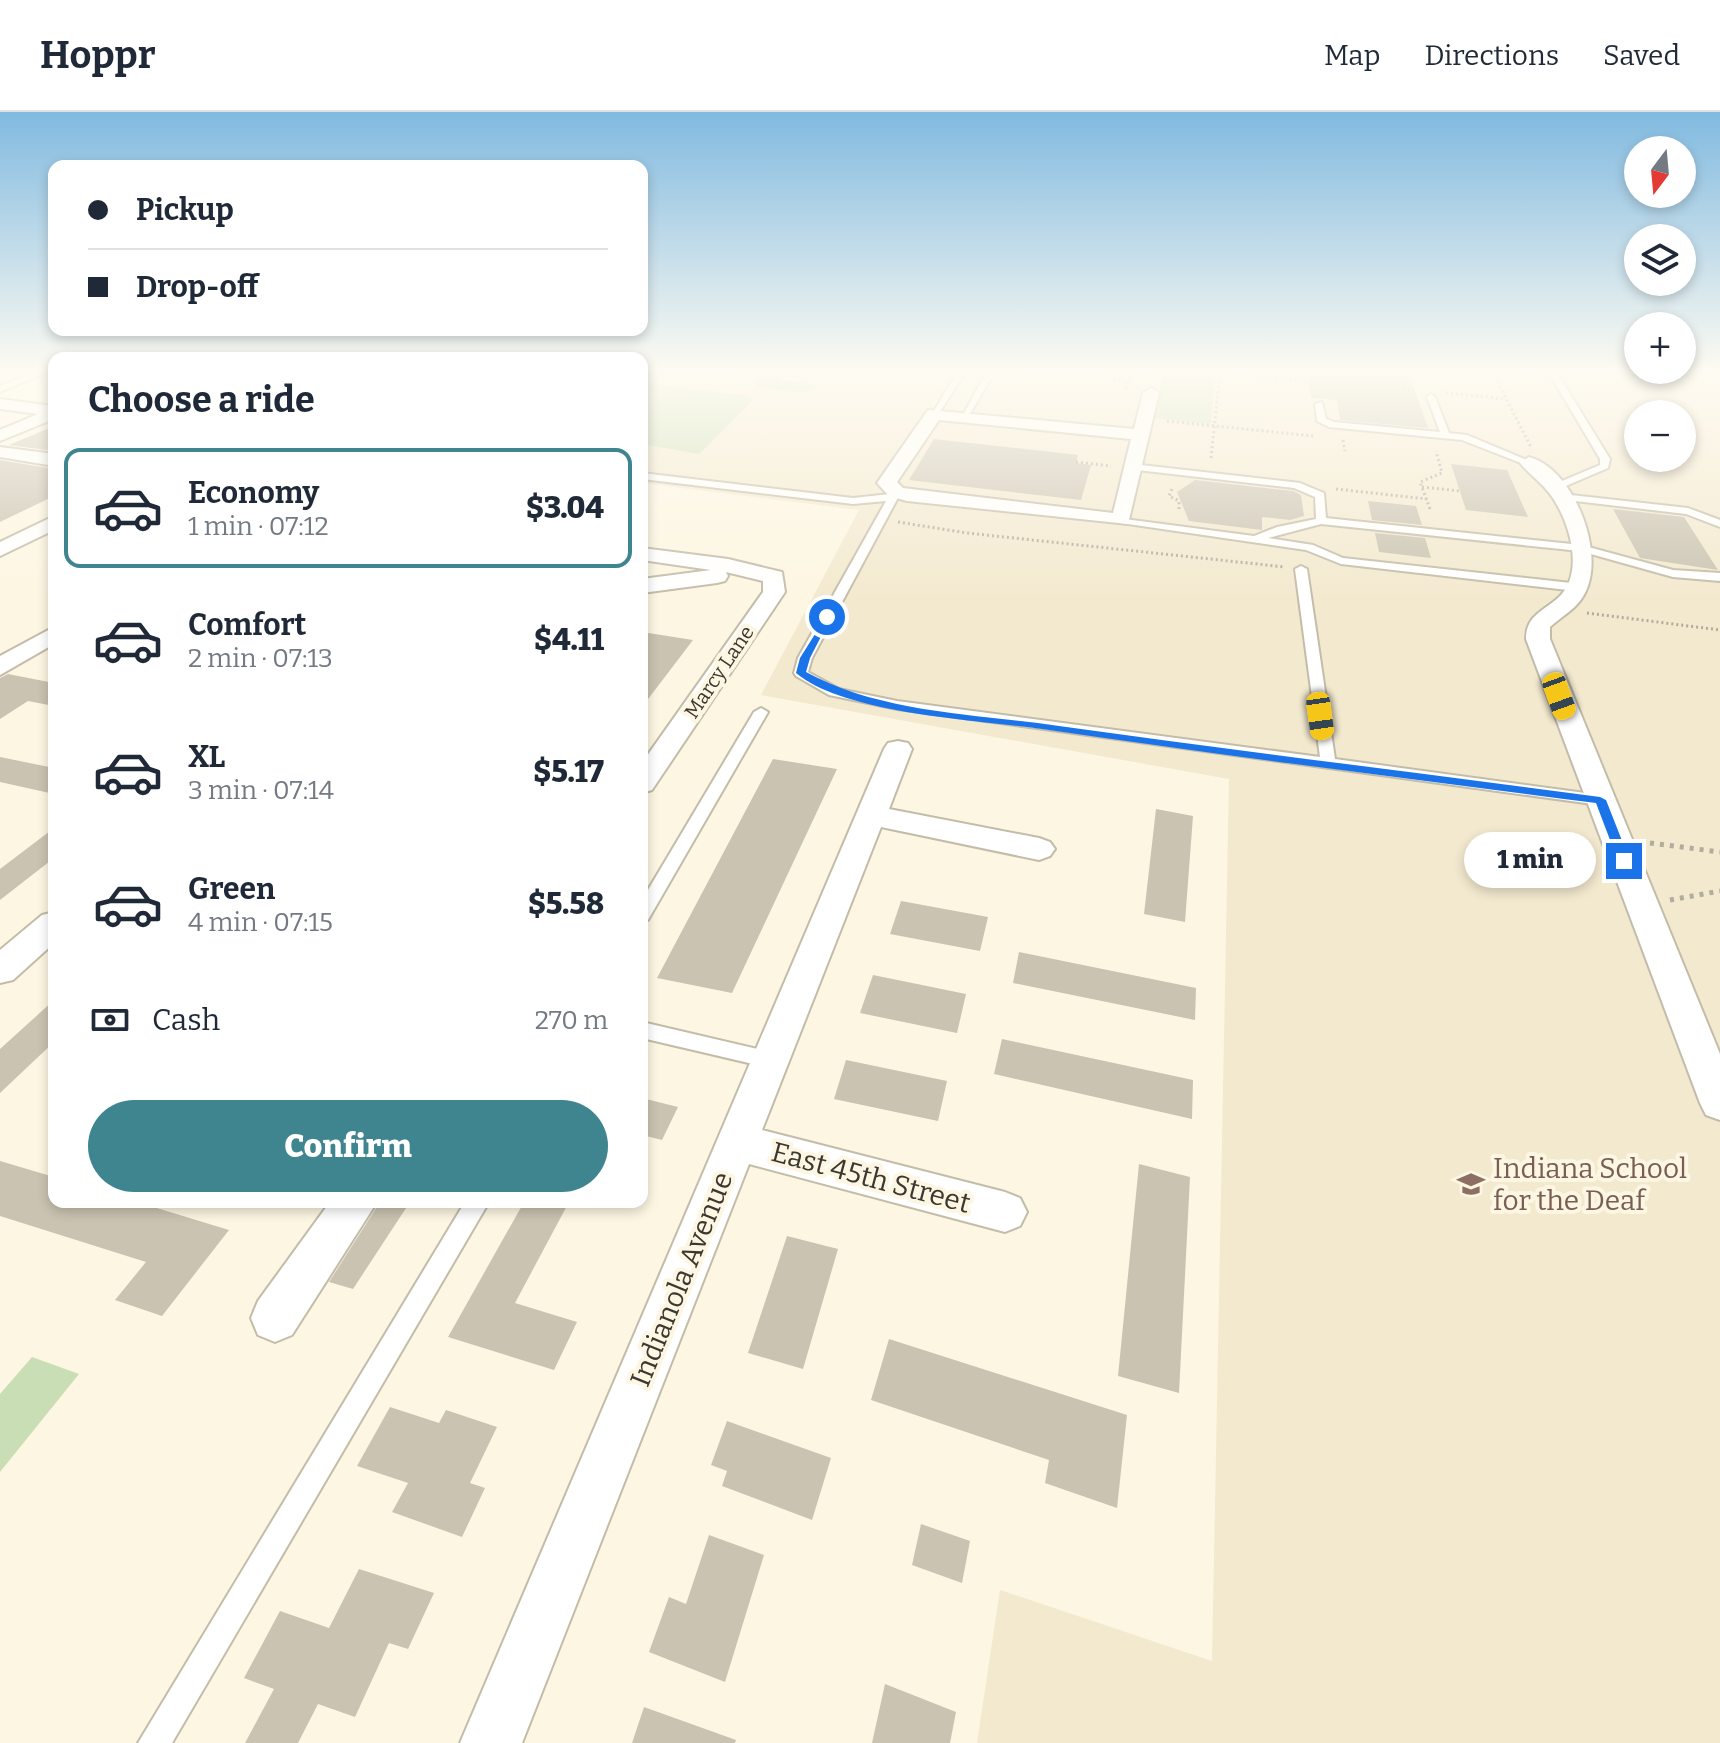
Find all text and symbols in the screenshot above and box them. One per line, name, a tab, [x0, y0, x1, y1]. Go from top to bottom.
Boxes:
text: Hoppr	[40, 32, 156, 78]
text: Map	[1324, 39, 1380, 72]
text: Directions	[1424, 39, 1559, 72]
text: Saved	[1603, 39, 1680, 72]
north arrow	[1624, 136, 1696, 208]
map controls	[1624, 136, 1696, 472]
text: Pickup	[136, 192, 234, 228]
button: layers	[1624, 224, 1696, 296]
text: Drop-off	[136, 269, 258, 305]
button: +	[1624, 312, 1696, 384]
text: Choose a ride	[88, 378, 315, 422]
button: −	[1624, 400, 1696, 472]
icon: car	[92, 472, 164, 544]
text: Economy	[188, 475, 319, 511]
text: $3.04	[526, 490, 604, 526]
text: 1 min · 07:12	[188, 511, 329, 542]
route start	[809, 599, 845, 635]
icon: car	[92, 604, 164, 676]
text: Comfort	[188, 607, 306, 643]
street label: Marcy Lane	[679, 621, 759, 723]
text: $4.11	[534, 622, 604, 658]
text: 2 min · 07:13	[188, 643, 333, 674]
car	[1540, 669, 1578, 723]
car	[1305, 691, 1335, 741]
icon: car	[92, 736, 164, 808]
text: XL	[188, 739, 225, 775]
text: $5.17	[533, 754, 604, 790]
text: 3 min · 07:14	[188, 775, 334, 806]
callout: 1 min	[1464, 833, 1596, 889]
route end	[1606, 843, 1642, 879]
text: 1 min	[1497, 844, 1563, 875]
icon: car	[92, 868, 164, 940]
text: Green	[188, 871, 275, 907]
text: $5.58	[528, 886, 604, 922]
text: 4 min · 07:15	[188, 907, 333, 938]
icon: cash	[88, 998, 132, 1042]
text: Cash	[152, 1002, 220, 1038]
text: 270 m	[535, 1005, 608, 1036]
button: Confirm	[88, 1100, 608, 1192]
street label: East 45th Street	[768, 1135, 974, 1220]
place label: Indiana School for the Deaf	[1493, 1152, 1687, 1217]
street label: Indianola Avenue	[623, 1167, 740, 1391]
school or university icon: Indiana School for the Deaf	[1456, 1169, 1486, 1199]

